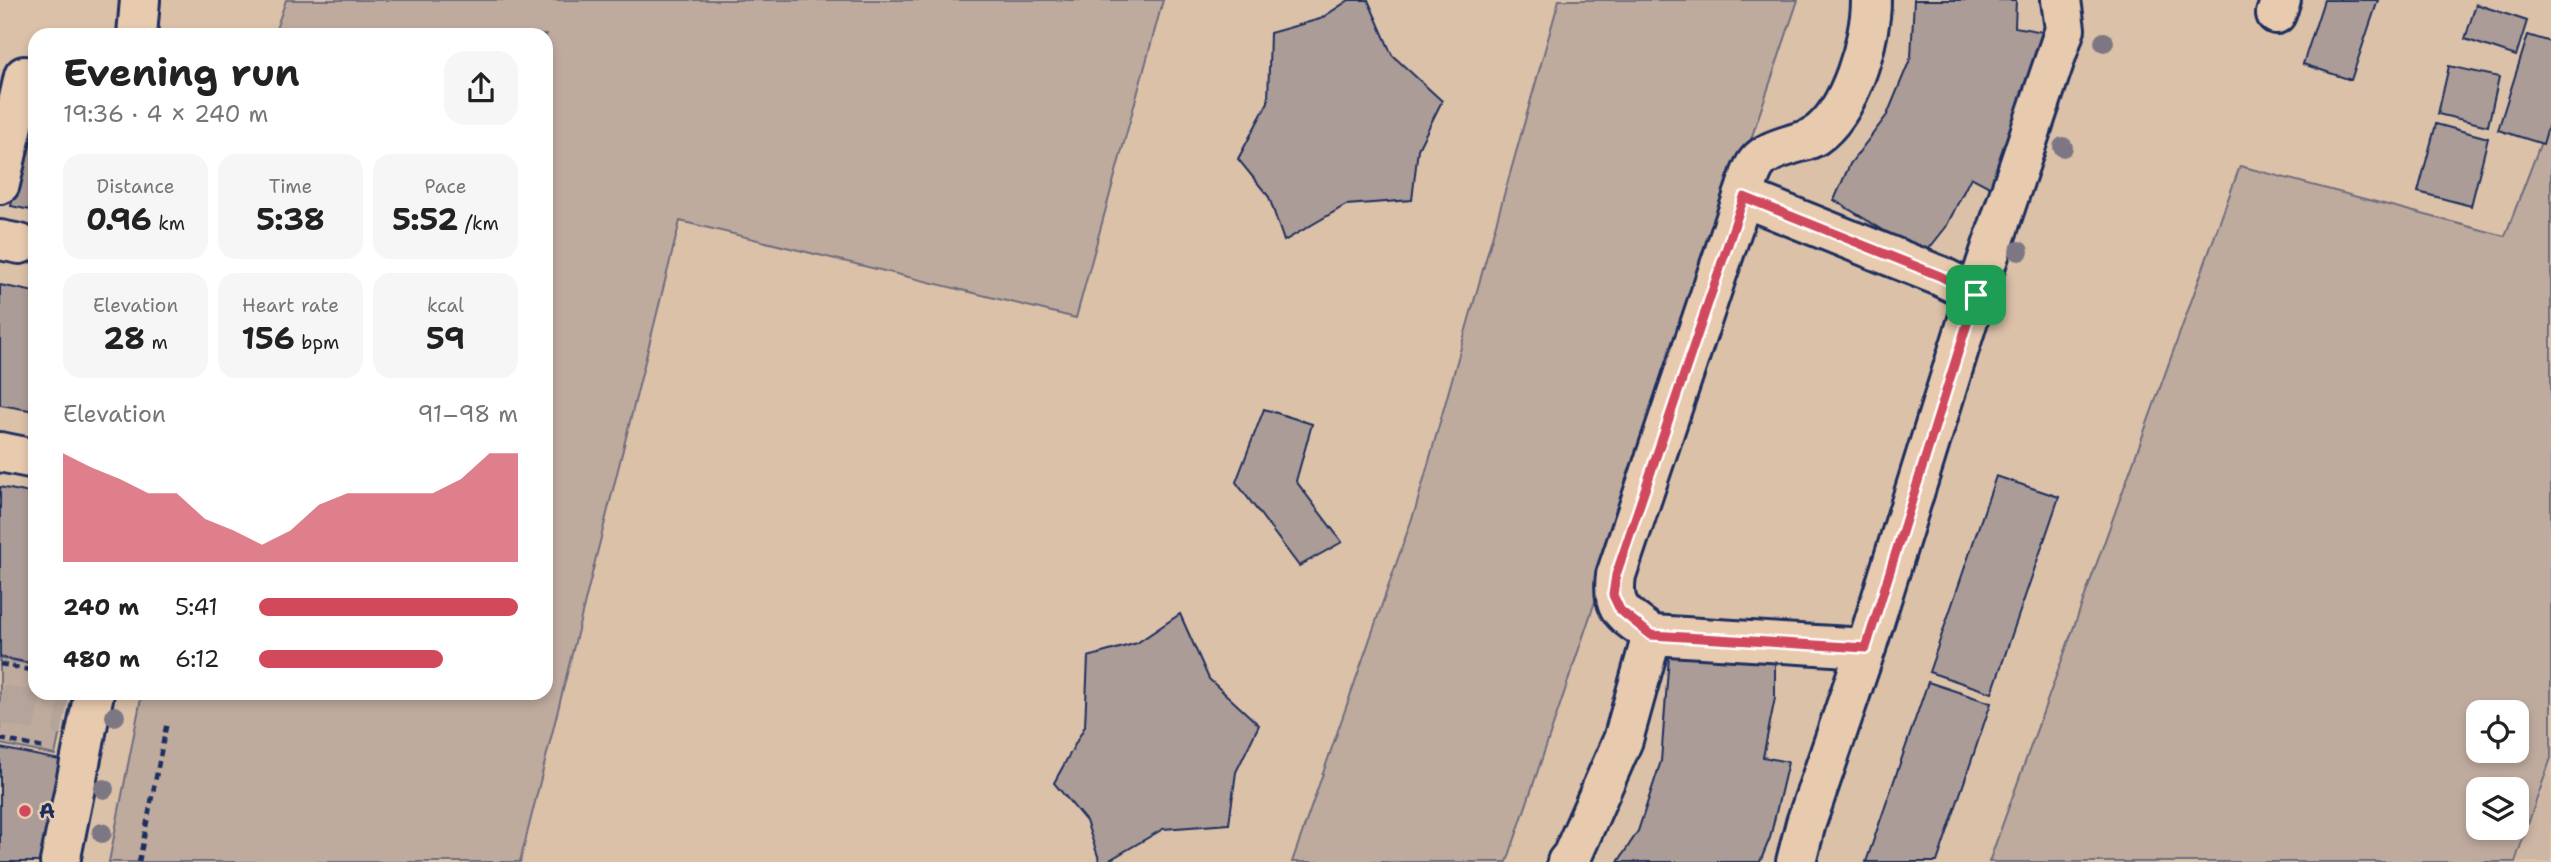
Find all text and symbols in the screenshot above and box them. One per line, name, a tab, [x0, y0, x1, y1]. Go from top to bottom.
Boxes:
text: Evening run	[63, 47, 300, 98]
button: share	[444, 51, 518, 125]
text: 19:36 · 4 × 240 m	[63, 99, 268, 129]
text: Distance	[97, 174, 174, 199]
text: Time	[269, 174, 312, 199]
text: Pace	[425, 174, 466, 199]
text: 0.96	[86, 199, 152, 240]
text: 5:38	[256, 199, 325, 240]
text: 5:52	[392, 199, 458, 240]
text: km	[152, 211, 185, 236]
text: /km	[458, 211, 499, 236]
pin	[1946, 265, 2006, 325]
icon: arrive	[1957, 276, 1995, 314]
text: Elevation	[93, 293, 178, 318]
text: Heart rate	[242, 293, 339, 318]
text: kcal	[427, 293, 464, 318]
text: 28	[103, 318, 145, 359]
text: 156	[241, 318, 295, 359]
text: 59	[426, 318, 465, 359]
text: m	[145, 330, 168, 355]
text: bpm	[295, 330, 340, 355]
text: Elevation	[63, 399, 166, 429]
text: 91–98 m	[417, 399, 518, 429]
text: 240 m	[63, 592, 139, 622]
text: 5:41	[175, 592, 218, 622]
text: 480 m	[63, 644, 140, 674]
text: 6:12	[175, 644, 220, 674]
map controls	[2466, 700, 2529, 840]
button: locate	[2466, 700, 2529, 763]
button: layers	[2466, 777, 2529, 840]
place label: A	[39, 797, 55, 825]
marker: A	[17, 803, 33, 819]

